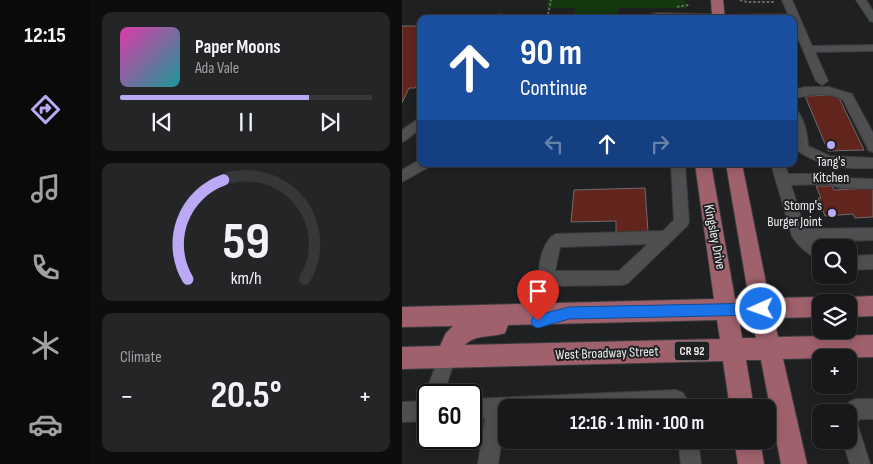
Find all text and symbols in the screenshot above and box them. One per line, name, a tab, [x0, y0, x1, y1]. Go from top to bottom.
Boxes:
text: 12:15	[24, 22, 66, 49]
text: 90 m	[520, 32, 582, 75]
icon: ahead	[437, 35, 502, 100]
text: Paper Moons	[195, 36, 281, 59]
text: Ada Vale	[195, 59, 239, 78]
text: Continue	[520, 75, 587, 102]
icon: directions	[28, 92, 63, 127]
icon: previous	[148, 108, 176, 136]
icon: pause	[232, 108, 260, 136]
icon: next	[316, 108, 344, 136]
icon: left	[540, 130, 568, 158]
icon: ahead	[593, 130, 621, 158]
icon: right	[646, 130, 674, 158]
marker: Tang's Kitchen	[825, 139, 837, 151]
place label: Tang's Kitchen	[813, 153, 849, 186]
icon: music	[28, 171, 63, 206]
place label: Stomp's Burger Joint	[767, 197, 822, 230]
street label: Kingsley Drive	[700, 203, 730, 271]
marker: Stomp's Burger Joint	[826, 207, 838, 219]
text: 59	[222, 211, 270, 274]
map controls	[812, 239, 857, 449]
button: search	[812, 239, 857, 284]
icon: phone	[28, 250, 63, 285]
text: km/h	[231, 268, 261, 289]
pin	[517, 270, 559, 321]
icon: arrive	[524, 277, 552, 305]
position arrow	[734, 282, 786, 334]
button: layers	[812, 294, 857, 339]
icon: climate	[28, 328, 63, 363]
road number: CR 92	[674, 342, 710, 361]
street label: West Broadway Street	[555, 343, 659, 363]
text: Climate	[120, 348, 162, 367]
button: +	[812, 349, 857, 394]
text: 20.5°	[210, 373, 282, 418]
text: −	[120, 380, 134, 413]
text: +	[358, 380, 372, 413]
speed limit sign: 60	[417, 384, 482, 449]
button: −	[812, 404, 857, 449]
icon: car	[28, 407, 63, 442]
text: 12:16 · 1 min · 100 m	[570, 412, 704, 435]

